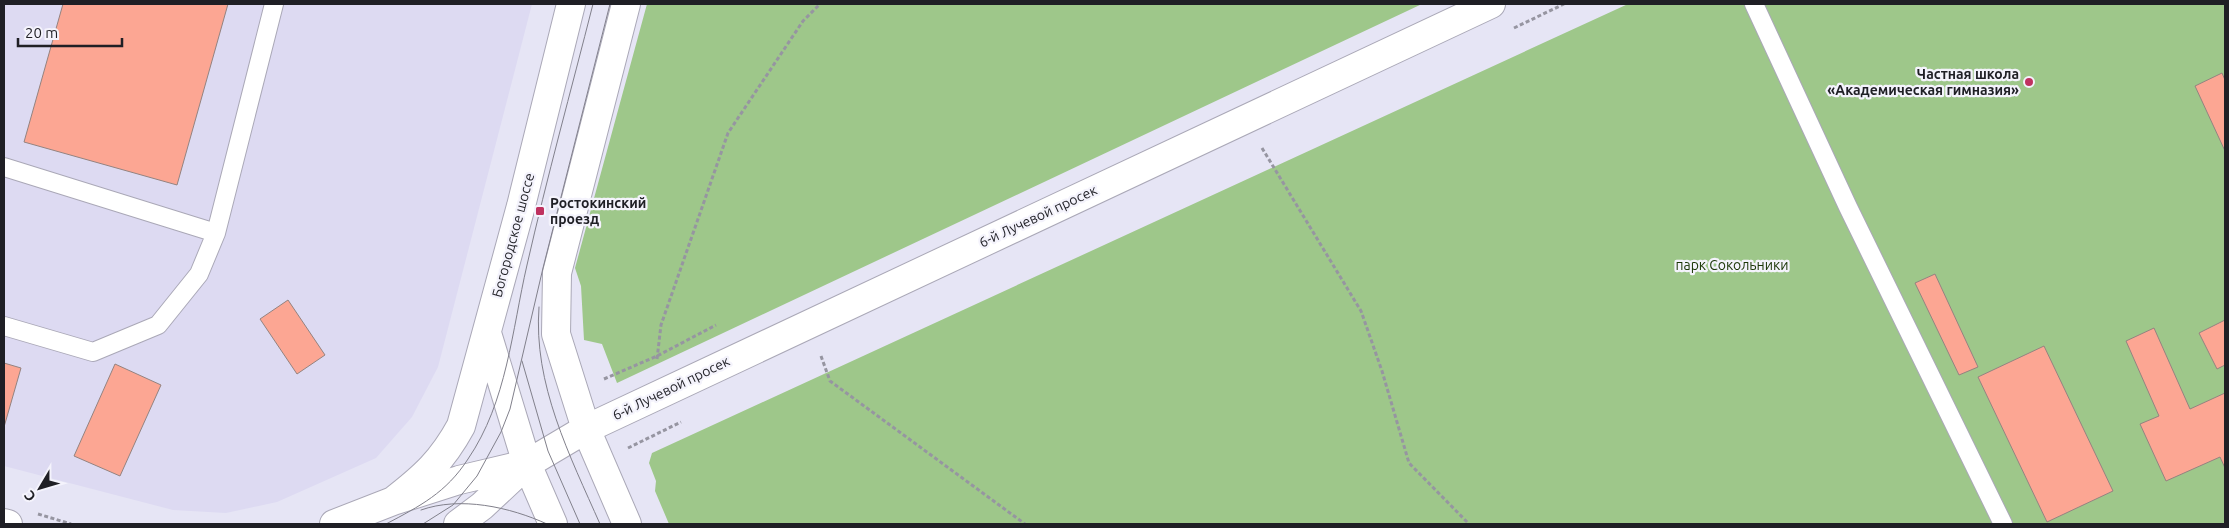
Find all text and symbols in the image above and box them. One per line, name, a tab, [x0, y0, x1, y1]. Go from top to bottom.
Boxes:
scale bar	[18, 15, 121, 47]
text: 20 m	[25, 24, 58, 41]
place label: Частная школа «Академическая гимназия»	[1827, 66, 2019, 98]
marker: Частная школа «Академическая гимназия»	[2023, 76, 2035, 88]
street label: Богородское шоссе	[489, 171, 537, 299]
street label: 6-й Лучевой просек	[977, 182, 1099, 250]
place label: Ростокинский проезд	[550, 195, 646, 227]
marker: Ростокинский проезд	[534, 205, 546, 217]
park label: парк Сокольники	[1675, 257, 1789, 273]
street label: 6-й Лучевой просек	[610, 353, 732, 423]
north arrow	[15, 463, 65, 513]
text: С	[21, 488, 39, 504]

